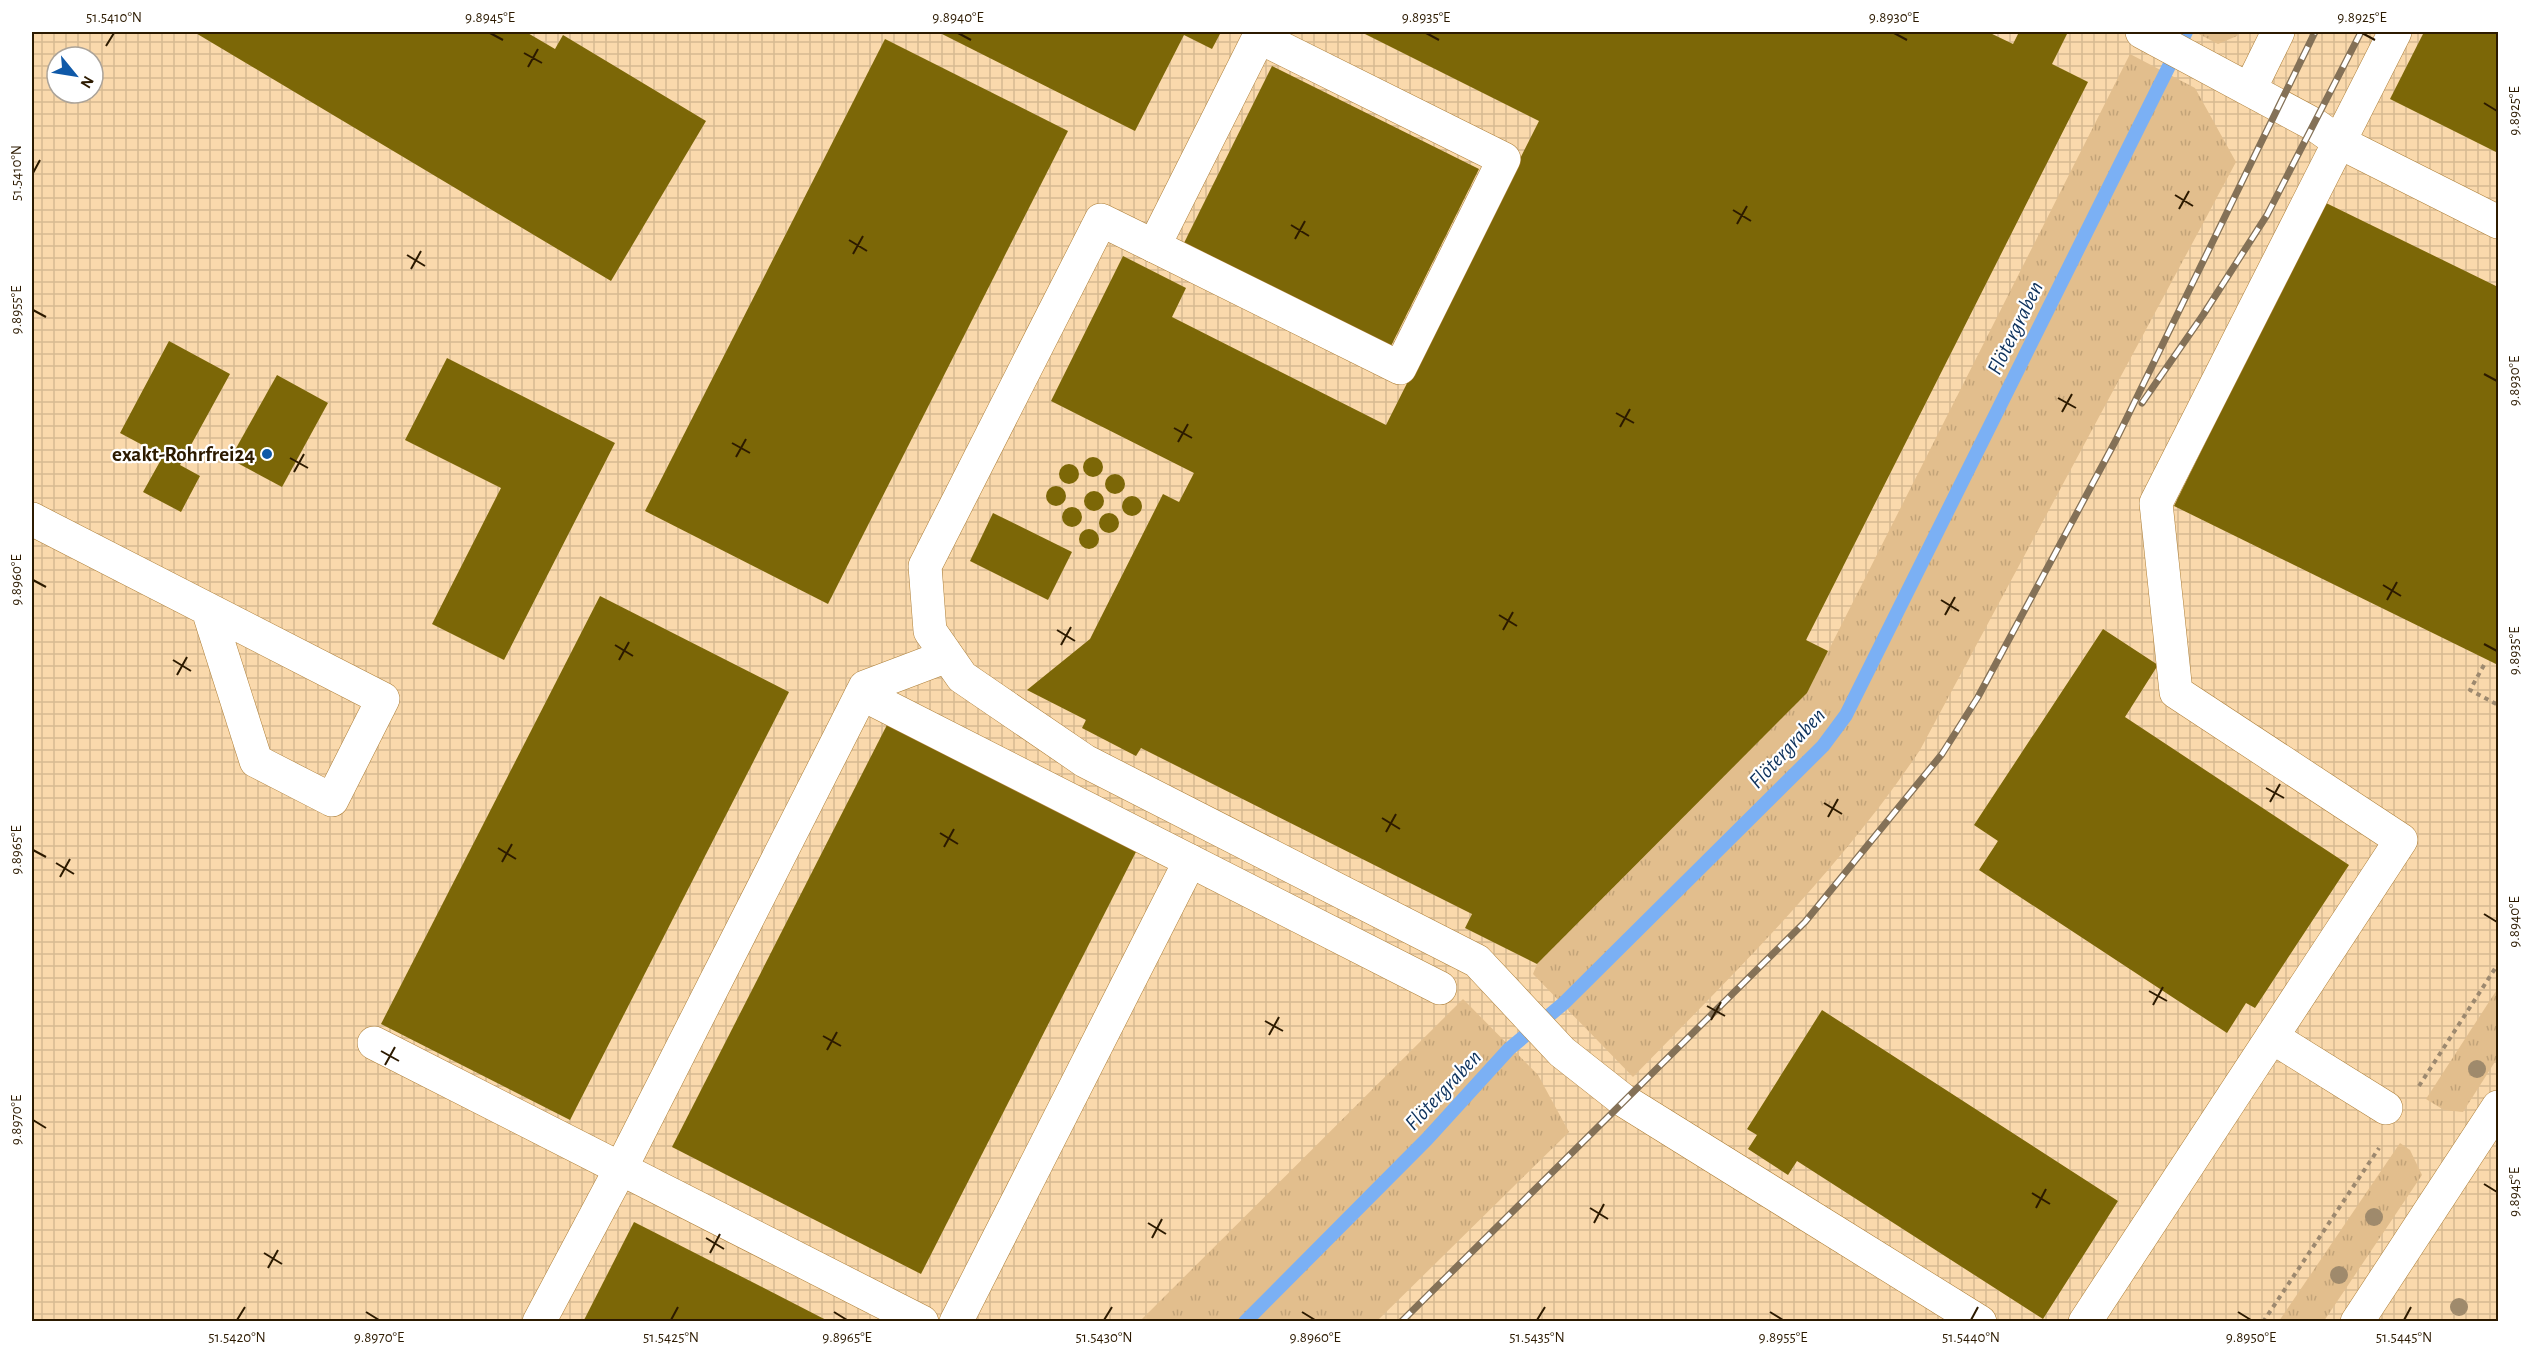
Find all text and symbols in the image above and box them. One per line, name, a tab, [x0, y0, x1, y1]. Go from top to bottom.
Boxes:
text: 51.5410°N	[86, 10, 142, 25]
text: 9.8945°E	[465, 10, 515, 25]
text: 9.8940°E	[932, 10, 984, 25]
text: 9.8935°E	[1402, 10, 1450, 25]
text: 9.8930°E	[1869, 10, 1919, 25]
text: 9.8925°E	[2337, 10, 2387, 25]
north arrow	[45, 45, 105, 105]
text: N	[77, 73, 97, 91]
text: 9.8925°E	[2507, 86, 2522, 136]
text: 51.5410°N	[9, 145, 24, 201]
water label: Flötergraben	[1983, 278, 2047, 378]
text: 9.8955°E	[9, 286, 24, 334]
text: 9.8930°E	[2507, 356, 2522, 406]
place label: exakt-Rohrfrei24	[112, 444, 255, 465]
marker: exakt-Rohrfrei24	[260, 447, 274, 461]
text: 9.8960°E	[9, 554, 24, 606]
text: 9.8935°E	[2507, 627, 2522, 675]
water label: Flötergraben	[1745, 704, 1829, 792]
text: 9.8965°E	[9, 825, 24, 875]
text: 9.8940°E	[2507, 896, 2522, 948]
water label: Flötergraben	[1401, 1046, 1485, 1134]
text: 9.8970°E	[9, 1095, 24, 1145]
text: 9.8945°E	[2507, 1167, 2522, 1217]
text: 51.5420°N	[208, 1330, 266, 1345]
text: 9.8970°E	[354, 1330, 404, 1345]
text: 51.5425°N	[643, 1330, 699, 1345]
text: 9.8965°E	[822, 1330, 872, 1345]
text: 51.5430°N	[1075, 1330, 1133, 1345]
text: 9.8960°E	[1289, 1330, 1341, 1345]
text: 51.5435°N	[1509, 1330, 1565, 1345]
text: 9.8955°E	[1759, 1330, 1807, 1345]
text: 51.5440°N	[1942, 1330, 2000, 1345]
text: 9.8950°E	[2226, 1330, 2276, 1345]
text: 51.5445°N	[2376, 1330, 2432, 1345]

